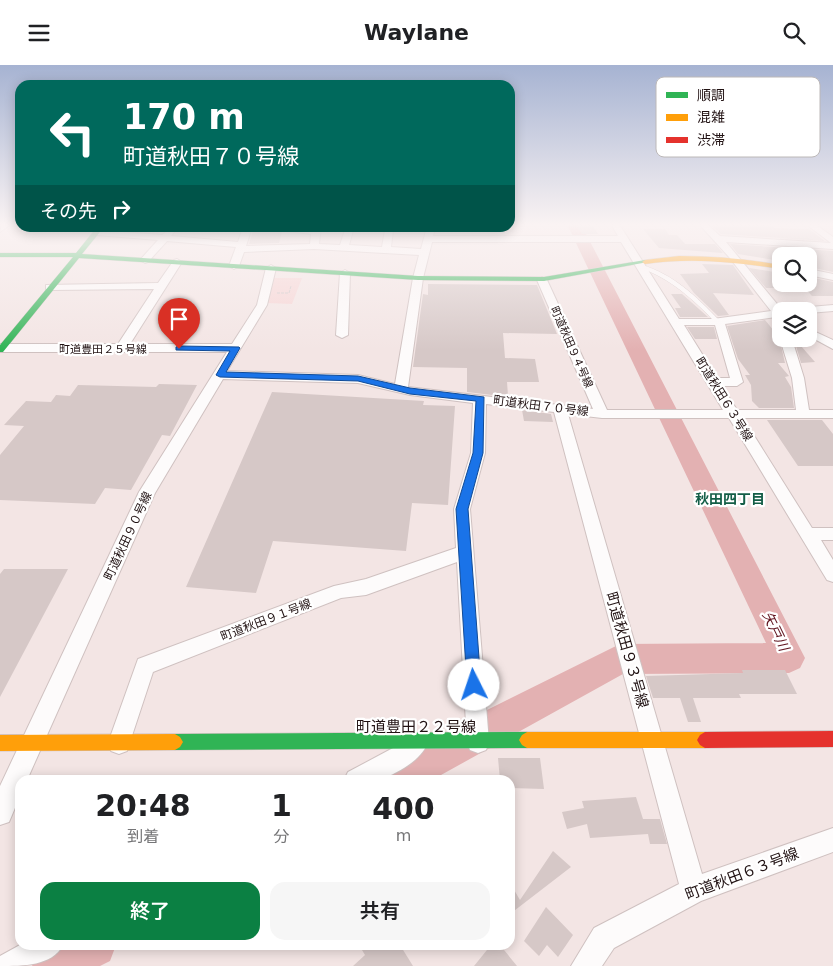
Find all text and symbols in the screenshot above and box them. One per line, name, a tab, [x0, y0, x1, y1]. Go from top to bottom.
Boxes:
icon: menu	[25, 19, 53, 47]
icon: search	[780, 19, 808, 47]
text: Waylane	[364, 20, 469, 45]
legend	[656, 77, 820, 157]
text: 順調	[697, 87, 725, 103]
text: 170 m	[123, 97, 245, 137]
icon: left	[40, 100, 105, 165]
text: 混雑	[697, 109, 725, 125]
text: 渋滞	[697, 132, 725, 148]
text: 町道秋田７０号線	[123, 144, 299, 169]
icon: right	[107, 195, 135, 223]
text: その先	[40, 200, 97, 222]
map controls	[772, 247, 817, 347]
button: search	[772, 247, 817, 292]
pin	[158, 298, 200, 349]
button: layers	[772, 302, 817, 347]
street label: 町道秋田９４号線	[548, 304, 595, 390]
icon: arrive	[165, 305, 193, 333]
street label: 町道豊田２５号線	[59, 343, 147, 356]
street label: 町道秋田６３号線	[693, 355, 755, 443]
street label: 町道秋田７０号線	[492, 393, 590, 419]
street label: 町道秋田９０号線	[101, 490, 155, 582]
district label: 秋田四丁目	[695, 491, 765, 507]
street label: 町道秋田９３号線	[602, 590, 652, 710]
street label: 町道秋田９１号線	[219, 596, 313, 644]
water label: 矢戸川	[760, 609, 793, 655]
position arrow	[447, 658, 499, 710]
street label: 町道豊田２２号線	[356, 718, 476, 736]
text: 20:48	[95, 788, 191, 823]
text: 1	[271, 788, 292, 823]
text: 400	[372, 791, 435, 826]
text: m	[396, 826, 411, 845]
text: 到着	[127, 827, 159, 846]
text: 分	[273, 827, 289, 846]
street label: 町道秋田６３号線	[683, 844, 801, 904]
button: 終了	[40, 882, 260, 940]
button: 共有	[270, 882, 490, 940]

